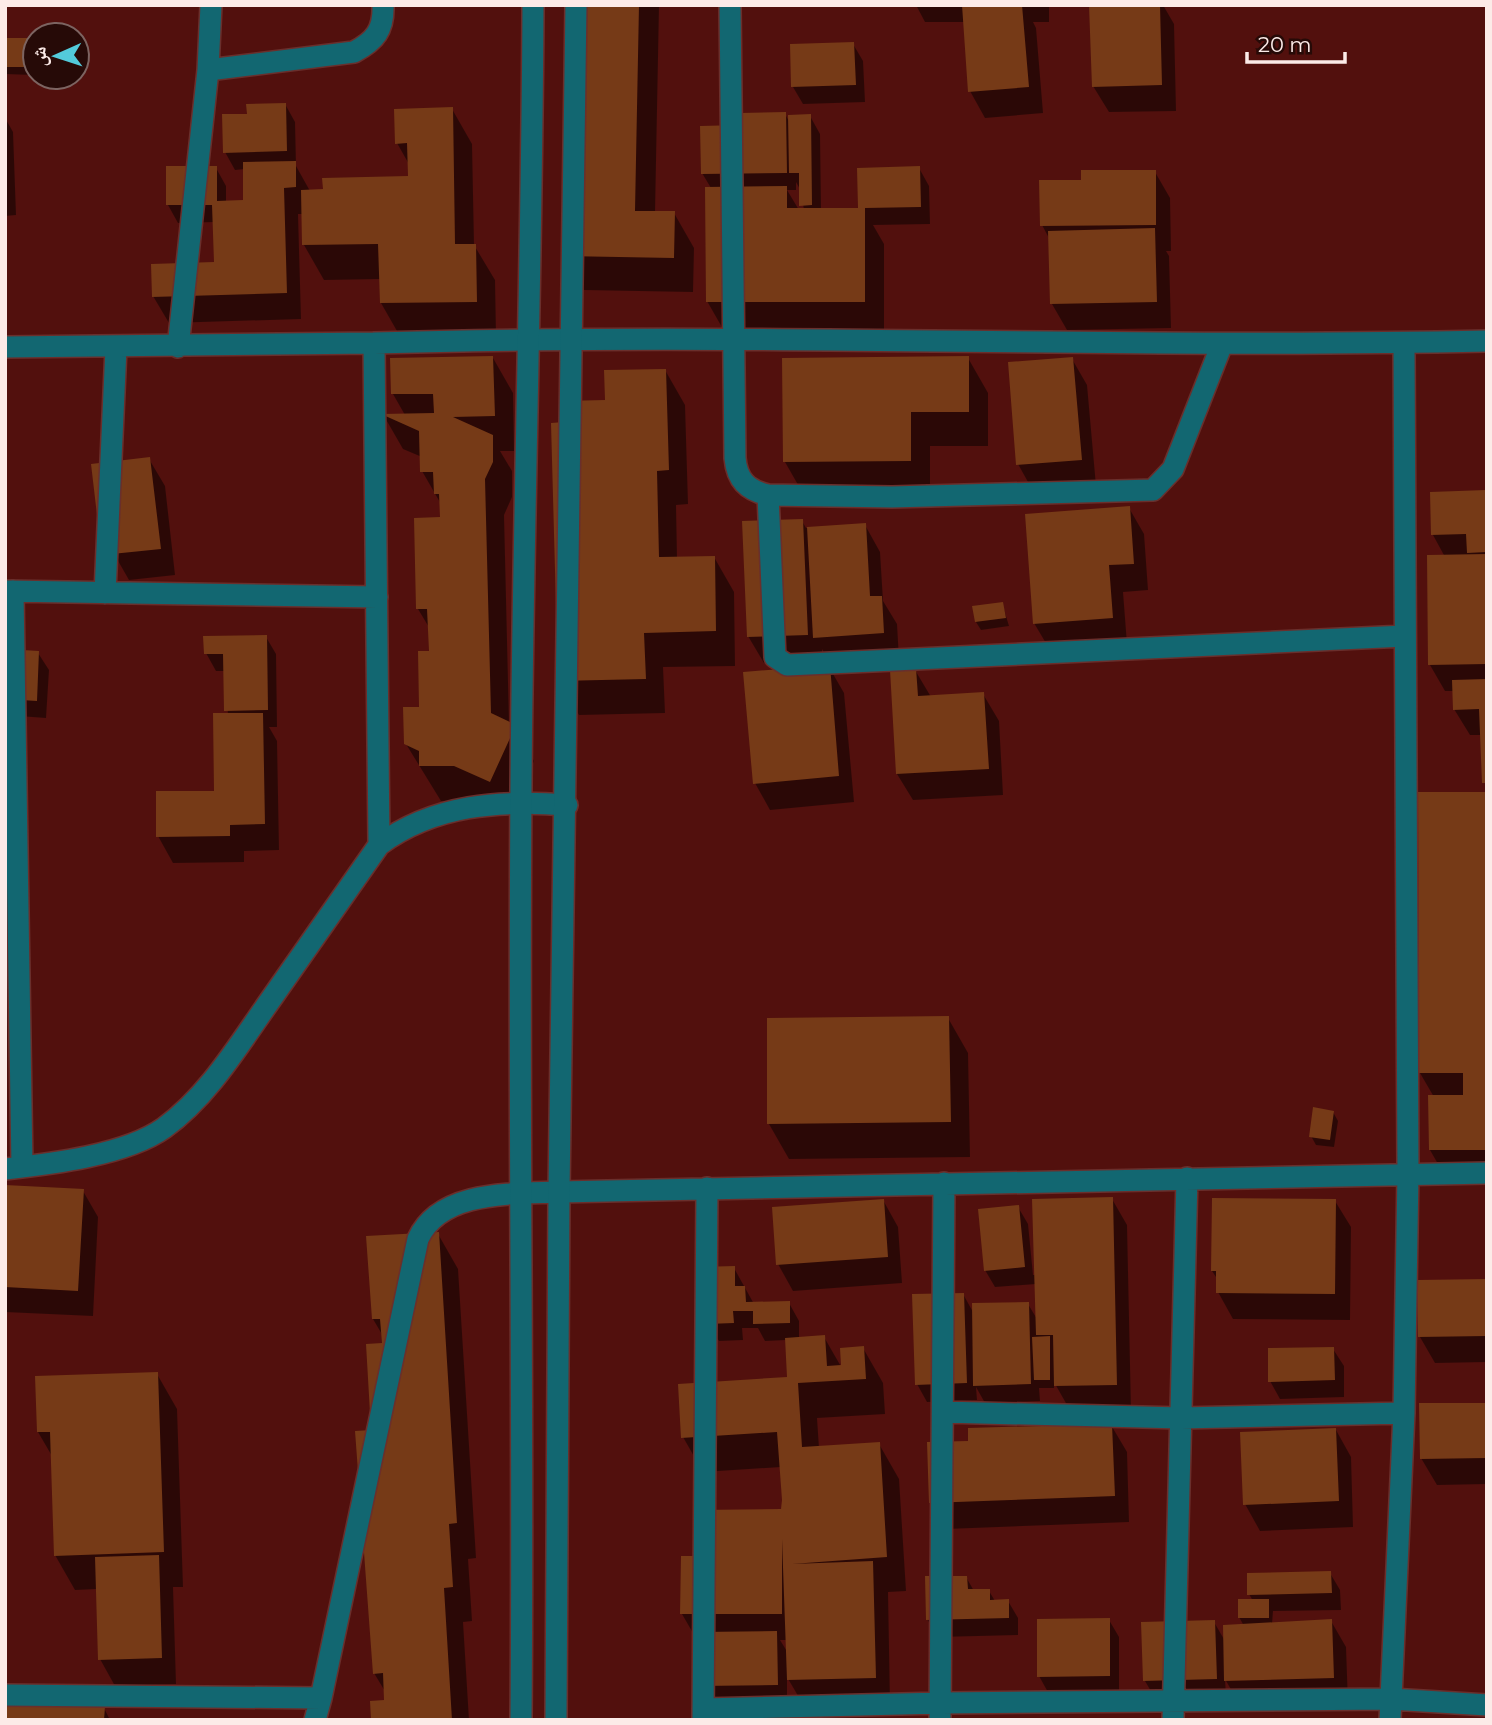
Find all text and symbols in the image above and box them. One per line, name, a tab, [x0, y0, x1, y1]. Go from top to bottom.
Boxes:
north arrow	[21, 21, 91, 91]
scale bar	[1247, 21, 1345, 65]
text: 20 m	[1258, 32, 1312, 57]
text: ش	[28, 46, 52, 68]

